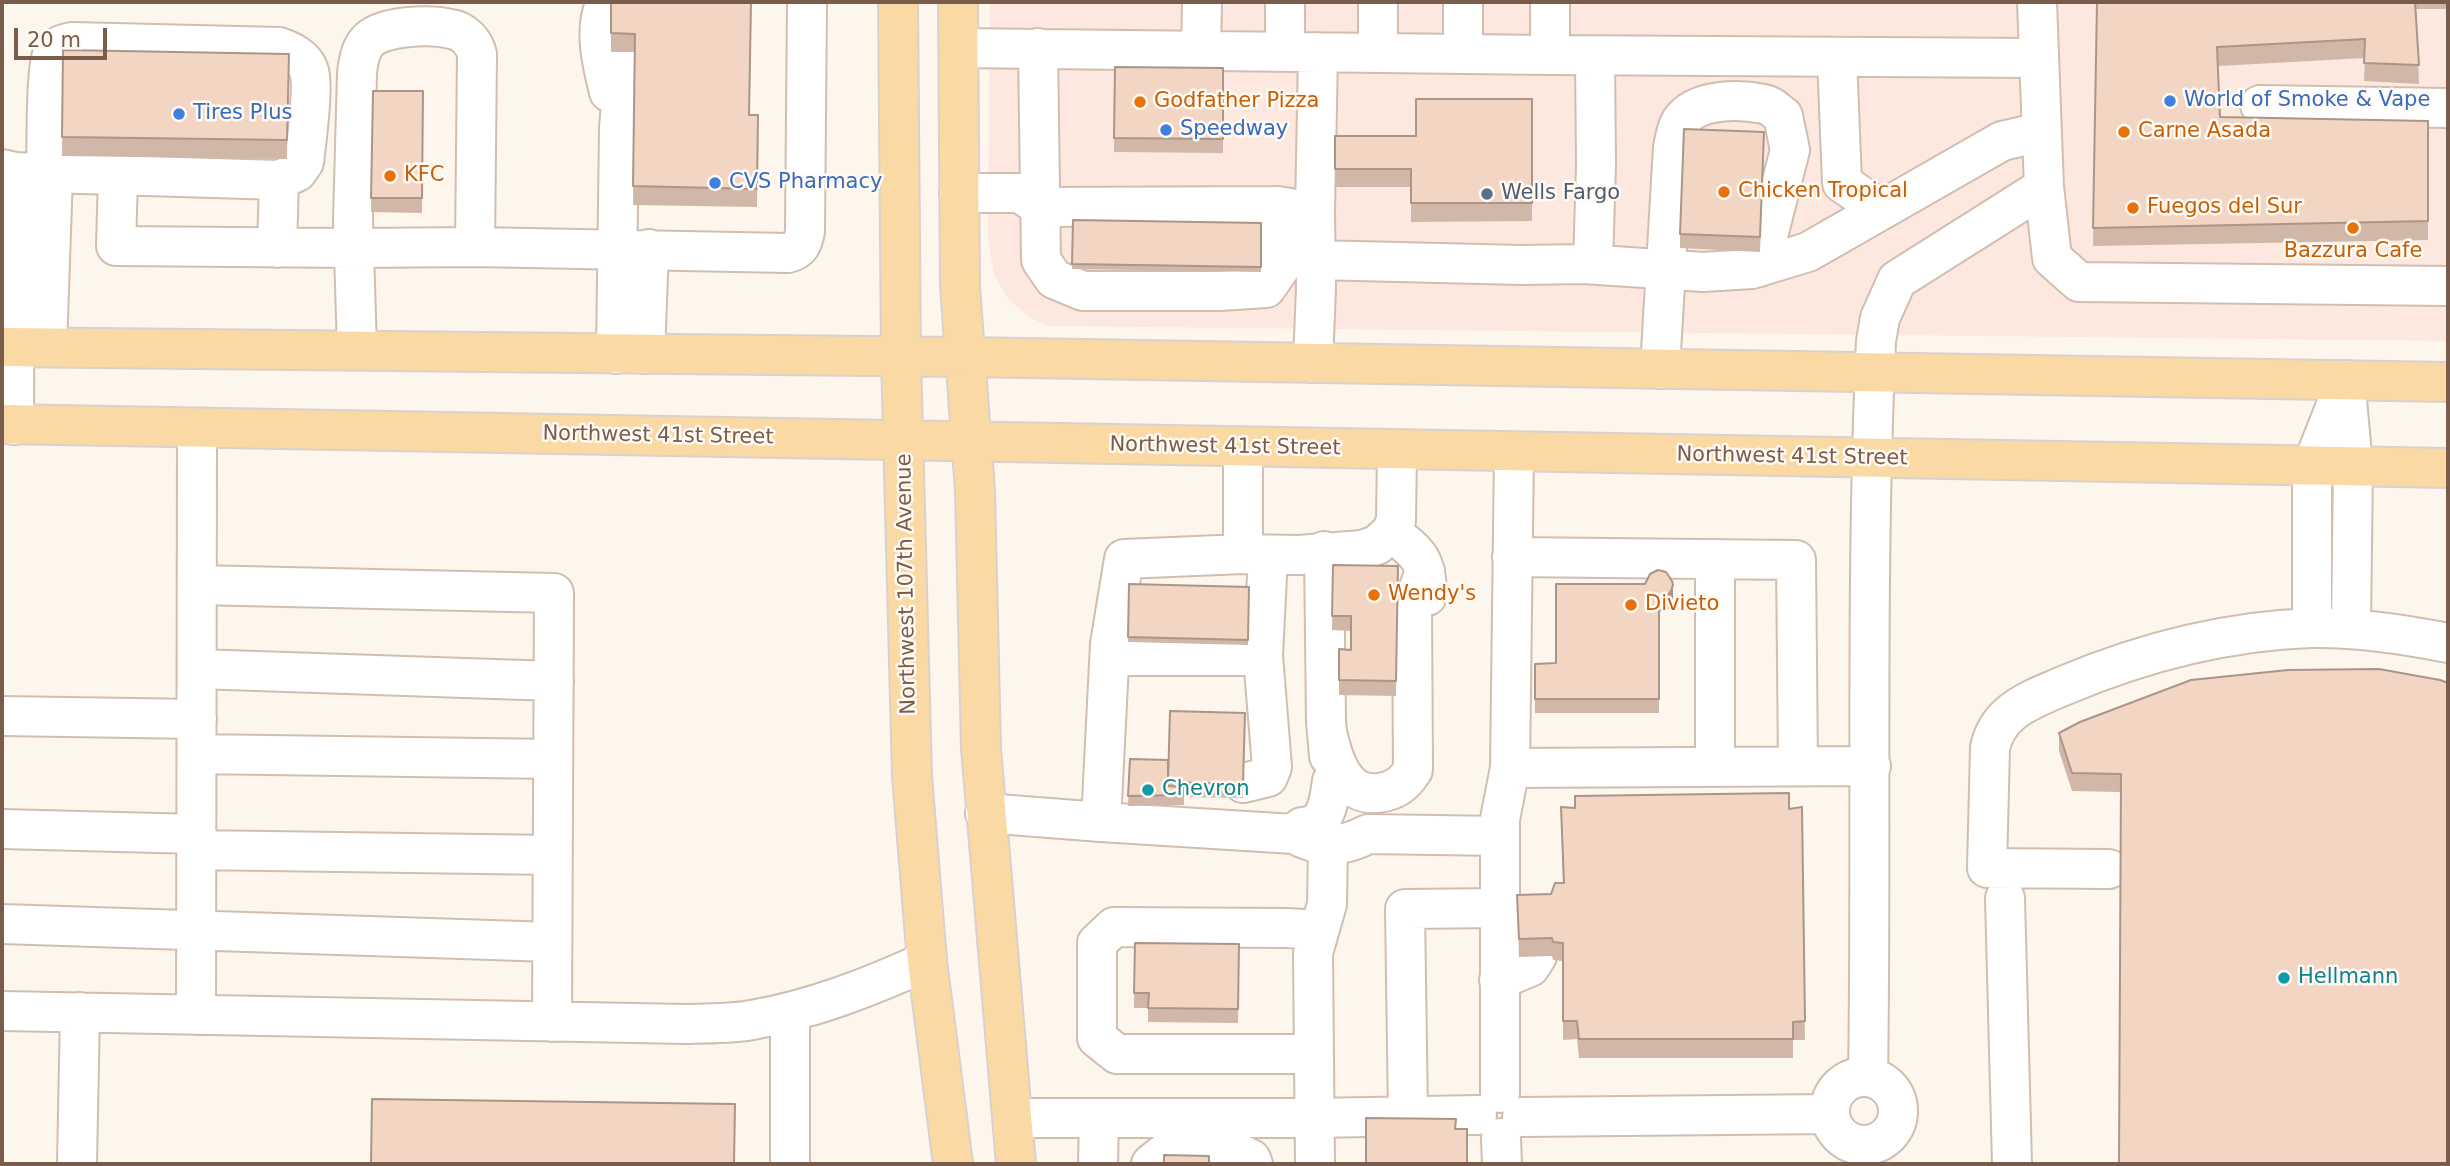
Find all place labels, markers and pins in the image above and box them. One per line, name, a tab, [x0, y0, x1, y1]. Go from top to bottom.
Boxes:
place label: World of Smoke & Vape	[2184, 88, 2430, 114]
place label: Godfather Pizza	[1154, 89, 1319, 115]
marker: World of Smoke & Vape	[2162, 93, 2178, 109]
marker: Godfather Pizza	[1132, 94, 1148, 110]
place label: Tires Plus	[193, 101, 292, 127]
marker: Tires Plus	[171, 106, 187, 122]
place label: Speedway	[1180, 117, 1288, 143]
place label: Carne Asada	[2138, 119, 2271, 145]
marker: Speedway	[1158, 122, 1174, 138]
marker: Carne Asada	[2116, 124, 2132, 140]
place label: KFC	[404, 163, 445, 189]
marker: KFC	[382, 168, 398, 184]
place label: CVS Pharmacy	[729, 170, 882, 196]
marker: CVS Pharmacy	[707, 175, 723, 191]
place label: Chicken Tropical	[1738, 179, 1908, 205]
place label: Wells Fargo	[1501, 181, 1620, 207]
marker: Chicken Tropical	[1716, 184, 1732, 200]
marker: Wells Fargo	[1479, 186, 1495, 202]
place label: Fuegos del Sur	[2147, 195, 2302, 221]
marker: Fuegos del Sur	[2125, 200, 2141, 216]
marker: Bazzura Cafe	[2345, 220, 2361, 236]
place label: Bazzura Cafe	[2284, 239, 2422, 265]
place label: Wendy's	[1388, 582, 1476, 608]
marker: Wendy's	[1366, 587, 1382, 603]
place label: Divieto	[1645, 592, 1719, 618]
marker: Divieto	[1623, 597, 1639, 613]
place label: Chevron	[1162, 777, 1250, 803]
marker: Chevron	[1140, 782, 1156, 798]
place label: Hellmann	[2298, 965, 2398, 991]
marker: Hellmann	[2276, 970, 2292, 986]

